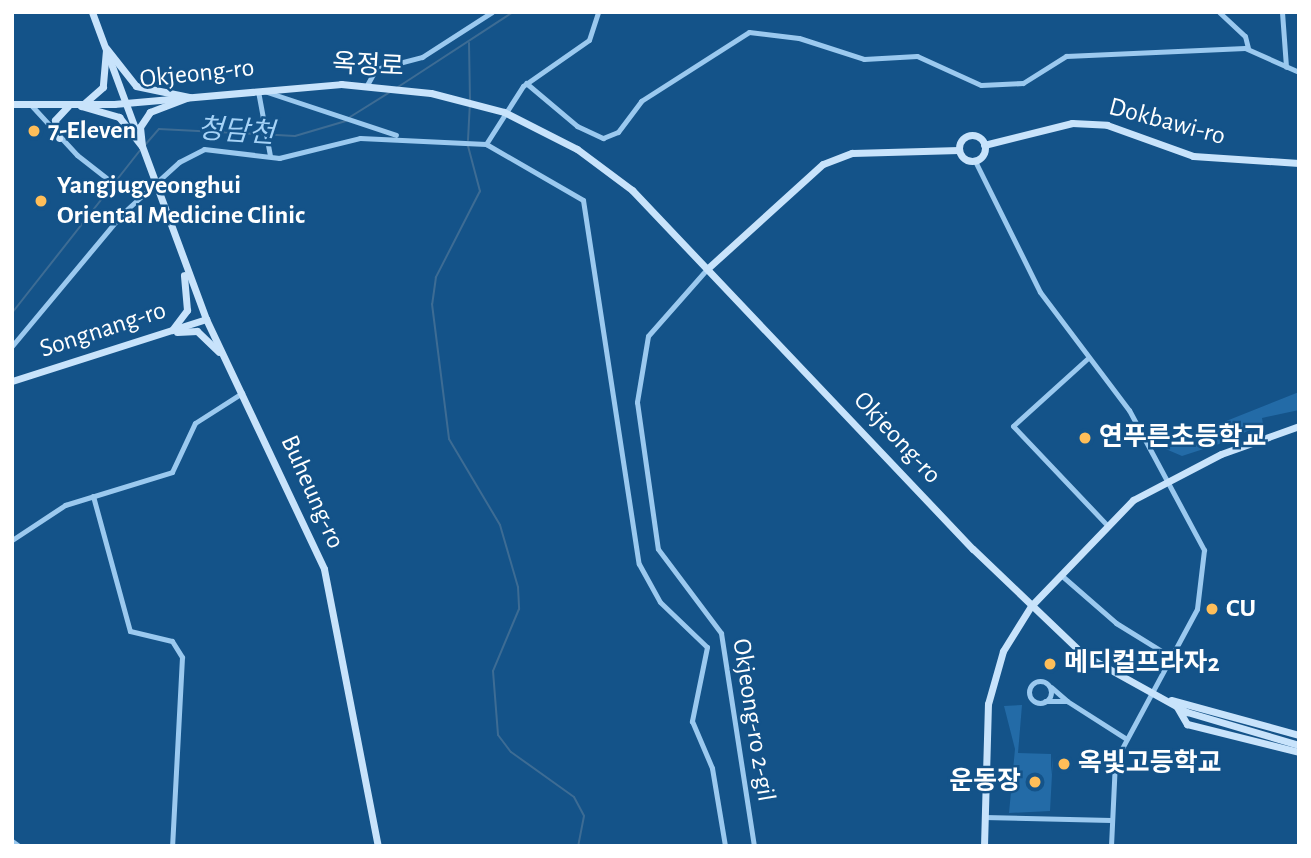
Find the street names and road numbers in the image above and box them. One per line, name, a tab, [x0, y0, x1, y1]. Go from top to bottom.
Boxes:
street label: 옥정로	[331, 49, 405, 83]
street label: Okjeong-ro	[138, 52, 256, 96]
street label: Dokbawi-ro	[1105, 91, 1229, 153]
street label: Songnang-ro	[36, 295, 170, 365]
street label: Okjeong-ro	[846, 385, 948, 491]
street label: Buheung-ro	[273, 430, 351, 554]
street label: Okjeong-ro 2-gil	[725, 636, 781, 804]

